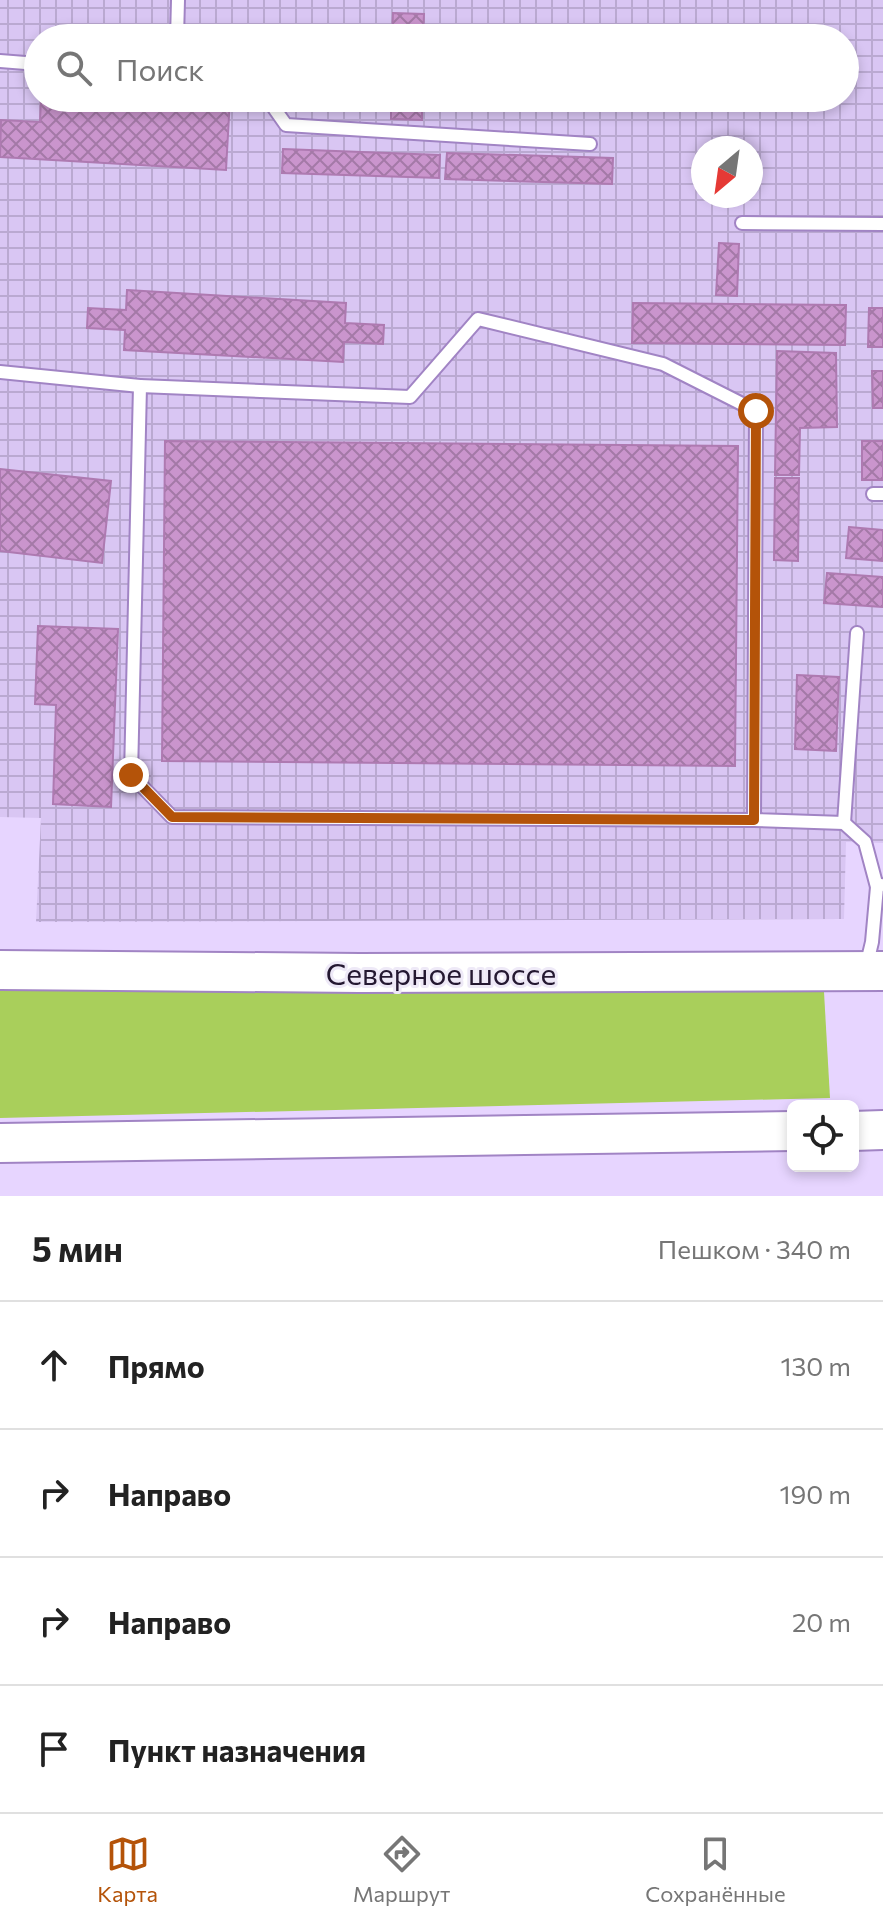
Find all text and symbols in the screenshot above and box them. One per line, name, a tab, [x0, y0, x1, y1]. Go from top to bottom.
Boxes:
search box	[24, 24, 859, 112]
icon: search	[52, 46, 96, 90]
text: Поиск	[116, 50, 204, 87]
north arrow	[691, 136, 763, 208]
route start	[738, 393, 774, 429]
route end	[113, 757, 149, 793]
street label: Северное шоссе	[326, 954, 556, 991]
map controls	[787, 1100, 859, 1172]
button: locate	[787, 1100, 859, 1172]
text: 5 мин	[32, 1227, 123, 1269]
text: Пешком · 340 m	[658, 1233, 851, 1264]
icon: ahead	[32, 1343, 76, 1387]
text: Прямо	[108, 1347, 205, 1384]
text: 130 m	[780, 1350, 851, 1381]
icon: right	[32, 1471, 76, 1515]
text: Направо	[108, 1475, 231, 1512]
text: 190 m	[779, 1478, 851, 1509]
icon: right	[32, 1599, 76, 1643]
text: Направо	[108, 1603, 231, 1640]
text: 20 m	[792, 1606, 851, 1637]
icon: arrive	[32, 1727, 76, 1771]
text: Пункт назначения	[108, 1731, 366, 1768]
tab: Карта	[97, 1832, 158, 1907]
tab: Маршрут	[353, 1832, 450, 1907]
tab: Сохранённые	[645, 1832, 786, 1907]

